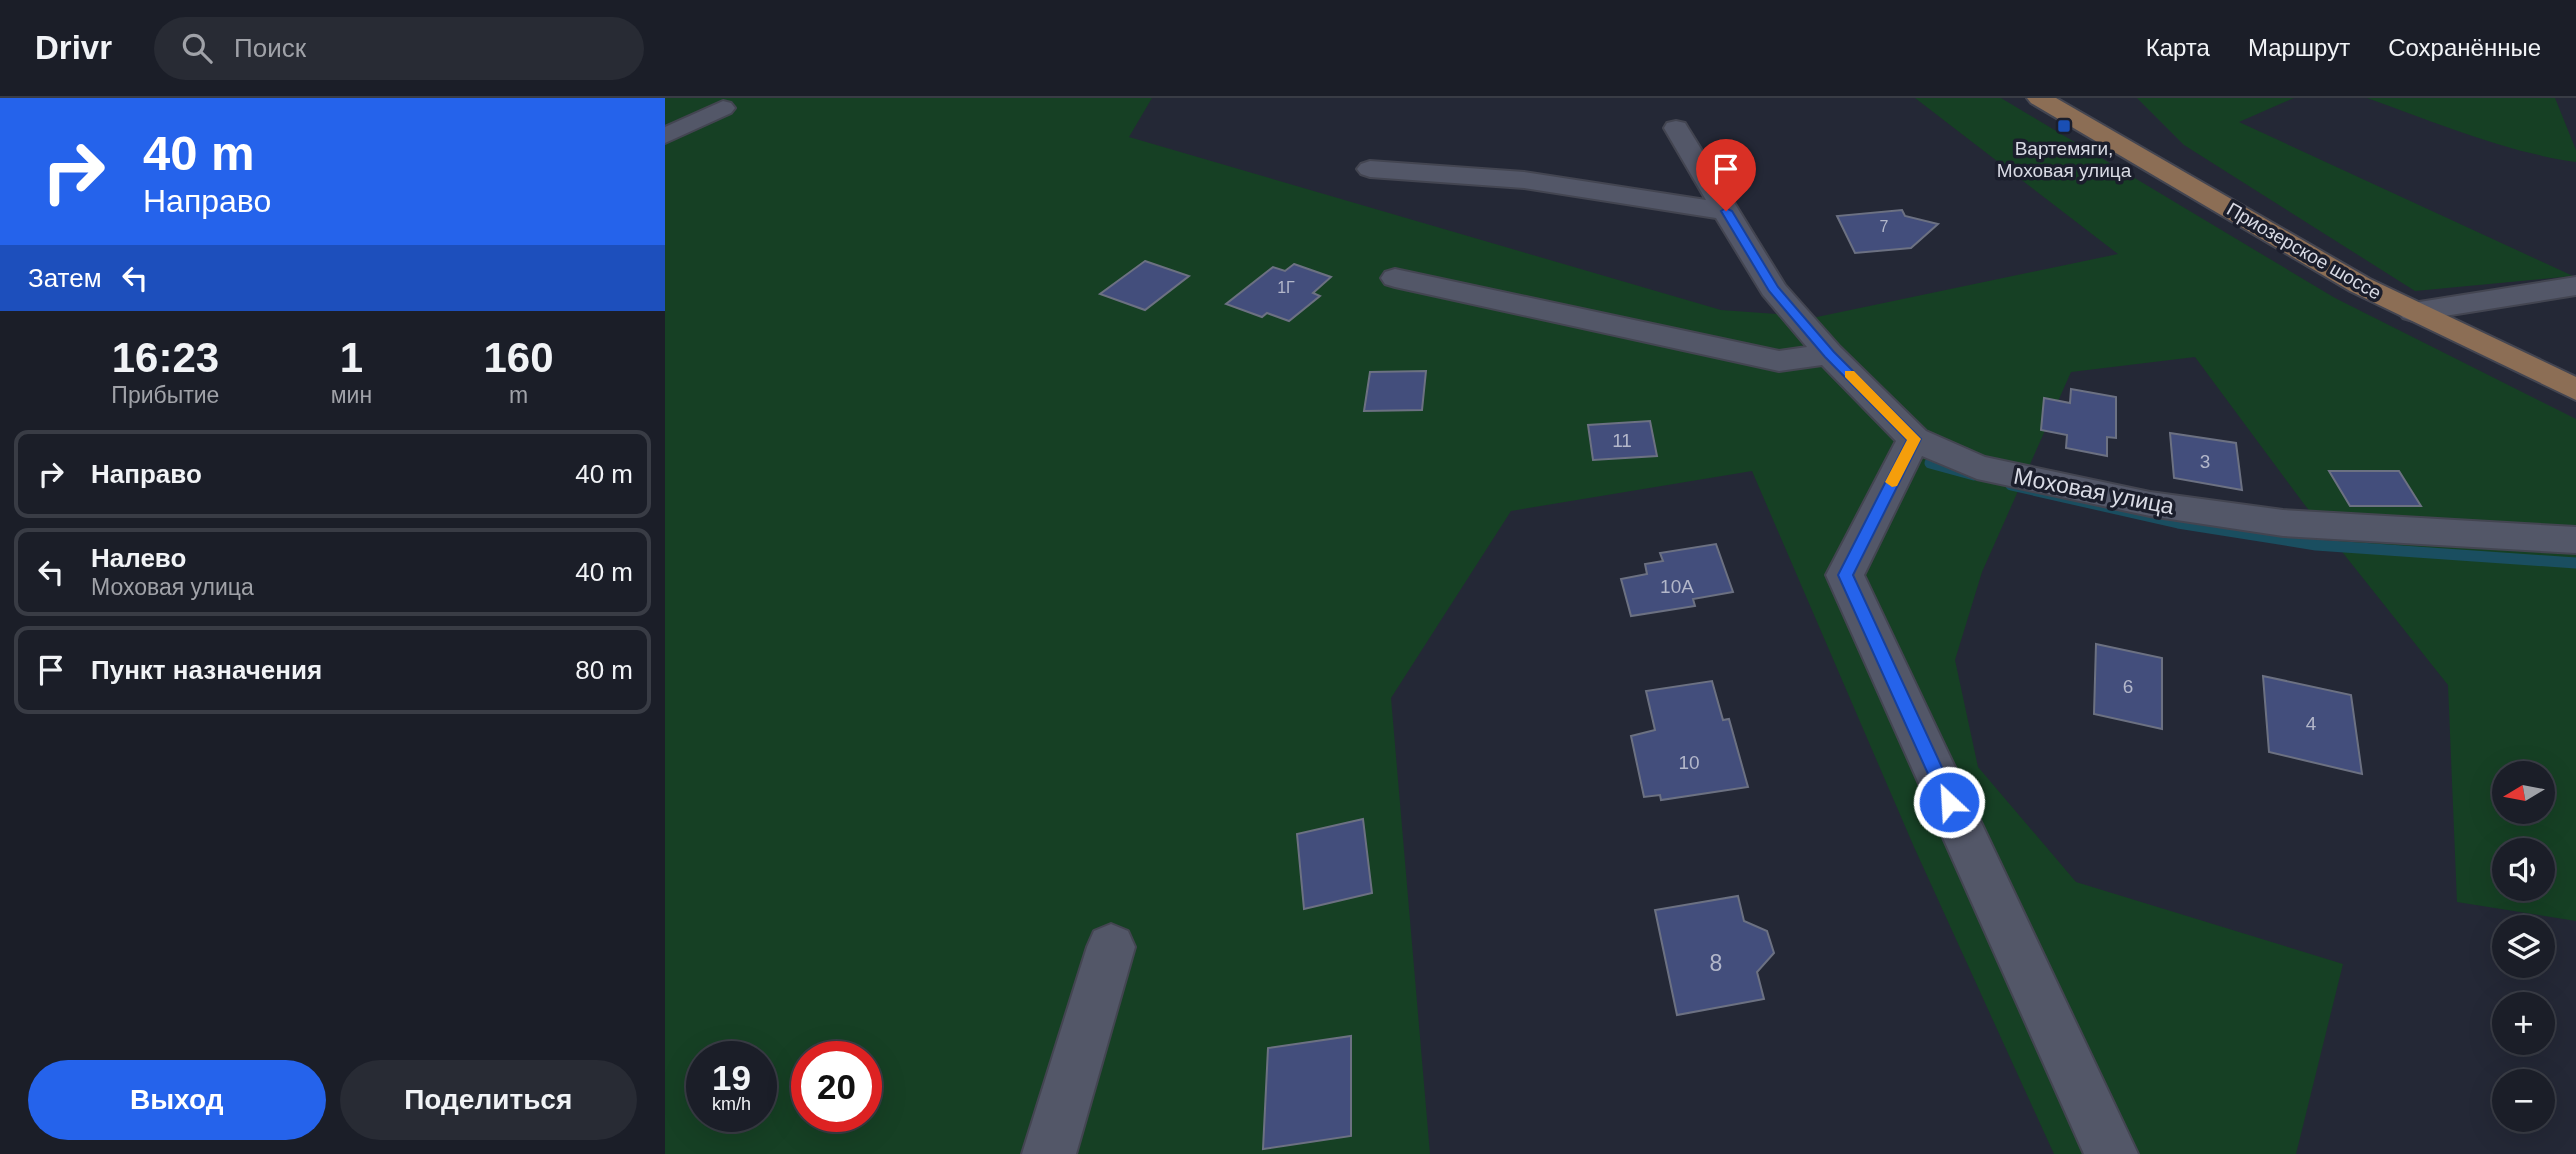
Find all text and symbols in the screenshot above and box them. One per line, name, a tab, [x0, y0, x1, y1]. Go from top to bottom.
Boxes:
search box	[154, 17, 644, 80]
text: Drivr	[35, 29, 112, 66]
icon: search	[178, 29, 216, 67]
text: Поиск	[234, 33, 306, 63]
text: Карта	[2146, 34, 2210, 61]
text: Маршрут	[2248, 34, 2350, 61]
text: Сохранённые	[2388, 34, 2541, 61]
marker: Вартемяги, Моховая улица	[2056, 118, 2072, 134]
icon: right	[28, 126, 119, 217]
text: 40 m	[143, 126, 255, 180]
place label: Вартемяги, Моховая улица	[1997, 138, 2132, 181]
pin	[1696, 139, 1756, 211]
icon: arrive	[1707, 150, 1745, 188]
text: Направо	[143, 183, 271, 219]
street label: Приозерское шоссе	[2223, 198, 2385, 304]
house number: 7	[1880, 218, 1889, 235]
icon: left	[116, 259, 154, 297]
text: Затем	[28, 263, 102, 293]
house number: 1Г	[1277, 279, 1295, 296]
text: 16:23	[112, 334, 219, 381]
text: 1	[340, 334, 363, 381]
text: 160	[484, 334, 554, 381]
text: Прибытие	[111, 382, 219, 408]
text: мин	[331, 382, 372, 408]
text: m	[509, 382, 528, 408]
house number: 11	[1612, 430, 1632, 451]
house number: 3	[2200, 451, 2210, 472]
icon: right	[32, 455, 70, 493]
text: Направо	[91, 459, 202, 489]
text: 40 m	[575, 459, 633, 489]
street label: Моховая улица	[2012, 463, 2177, 519]
text: Налево	[91, 543, 186, 573]
icon: left	[32, 553, 70, 591]
text: 40 m	[575, 557, 633, 587]
text: Моховая улица	[91, 574, 254, 600]
house number: 10А	[1660, 576, 1694, 597]
icon: arrive	[32, 651, 70, 689]
text: Пункт назначения	[91, 655, 322, 685]
text: 80 m	[575, 655, 633, 685]
house number: 6	[2123, 676, 2133, 697]
house number: 4	[2306, 713, 2317, 734]
house number: 10	[1678, 752, 1700, 773]
north arrow	[2492, 761, 2555, 824]
map controls	[2492, 761, 2555, 1132]
position arrow	[1912, 765, 1986, 839]
button: sound	[2492, 838, 2555, 901]
button: layers	[2492, 915, 2555, 978]
house number: 8	[1710, 950, 1722, 976]
button: +	[2492, 992, 2555, 1055]
speed limit sign: 20	[791, 1041, 882, 1132]
text: 19	[712, 1058, 751, 1097]
button: Выход	[28, 1060, 326, 1140]
button: Поделиться	[340, 1060, 637, 1140]
button: −	[2492, 1069, 2555, 1132]
text: km/h	[712, 1094, 751, 1114]

